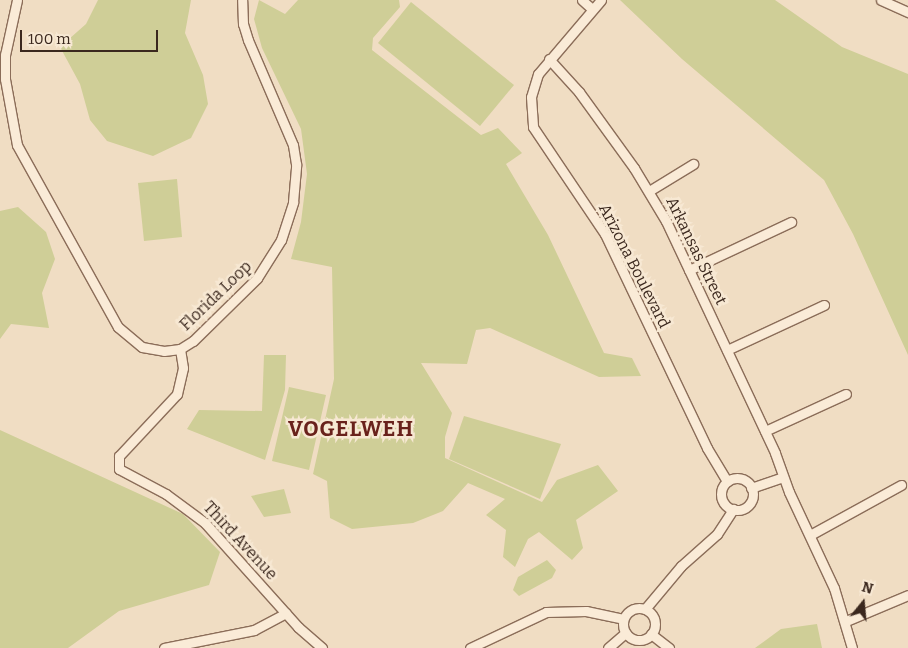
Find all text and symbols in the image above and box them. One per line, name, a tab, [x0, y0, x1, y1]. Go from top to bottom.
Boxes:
scale bar	[22, 20, 160, 52]
text: 100 m	[28, 30, 71, 48]
street label: Arkansas Street	[662, 194, 730, 308]
street label: Arizona Boulevard	[594, 201, 674, 331]
street label: Florida Loop	[176, 257, 256, 335]
district label: VOGELWEH	[287, 416, 415, 442]
street label: Third Avenue	[199, 498, 281, 584]
north arrow	[838, 578, 888, 628]
text: N	[860, 578, 875, 598]

